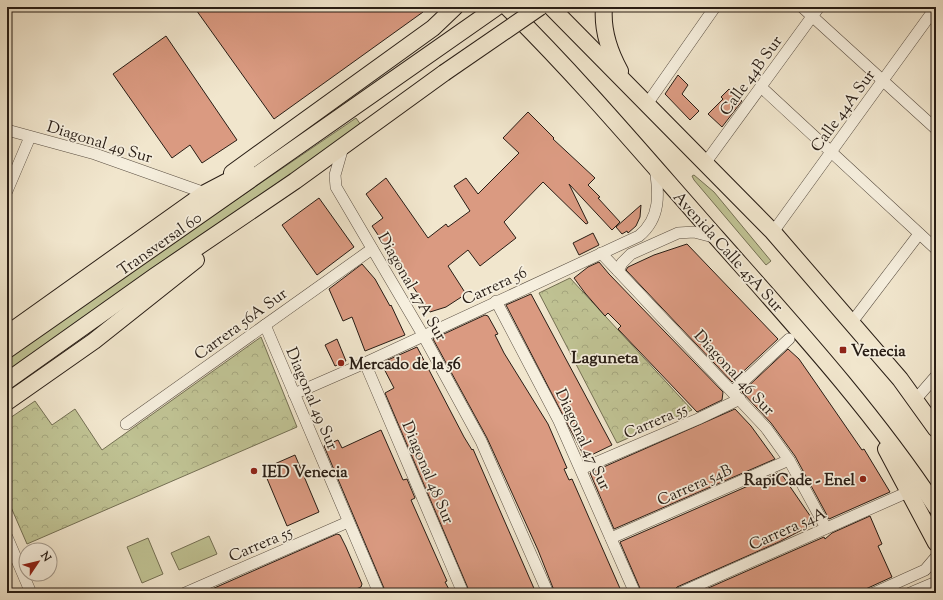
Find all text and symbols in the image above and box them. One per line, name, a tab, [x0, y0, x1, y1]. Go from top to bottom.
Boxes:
street label: Calle 44B Sur	[715, 32, 789, 121]
street label: Calle 44A Sur	[806, 65, 882, 157]
street label: Diagonal 49 Sur	[44, 116, 155, 170]
street label: Avenida Calle 45A Sur	[667, 187, 788, 318]
street label: Transversal 60	[114, 207, 207, 283]
street label: Diagonal 47A Sur	[370, 229, 451, 346]
street label: Carrera 56	[459, 262, 531, 312]
street label: Carrera 56A Sur	[190, 283, 293, 367]
street label: Diagonal 46 Sur	[687, 326, 779, 422]
place label: Venecia	[851, 341, 906, 364]
street label: Diagonal 49 Sur	[279, 344, 343, 454]
marker: Venecia	[838, 345, 848, 355]
district label: Laguneta	[571, 347, 639, 371]
place label: Mercado de la 56	[349, 354, 461, 377]
marker: Mercado de la 56	[336, 358, 346, 368]
street label: Diagonal 47 Sur	[548, 385, 615, 495]
street label: Carrera 55	[621, 398, 692, 446]
street label: Diagonal 48 Sur	[395, 418, 459, 528]
street label: Carrera 54B	[654, 460, 736, 513]
place label: IED Venecia	[262, 462, 348, 485]
marker: IED Venecia	[249, 466, 259, 476]
place label: RapiCade - Enel	[744, 470, 856, 493]
marker: RapiCade - Enel	[858, 474, 868, 484]
street label: Carrera 54A	[746, 503, 830, 558]
street label: Carrera 55	[226, 521, 297, 569]
north arrow	[18, 542, 58, 582]
text: N	[36, 548, 55, 565]

